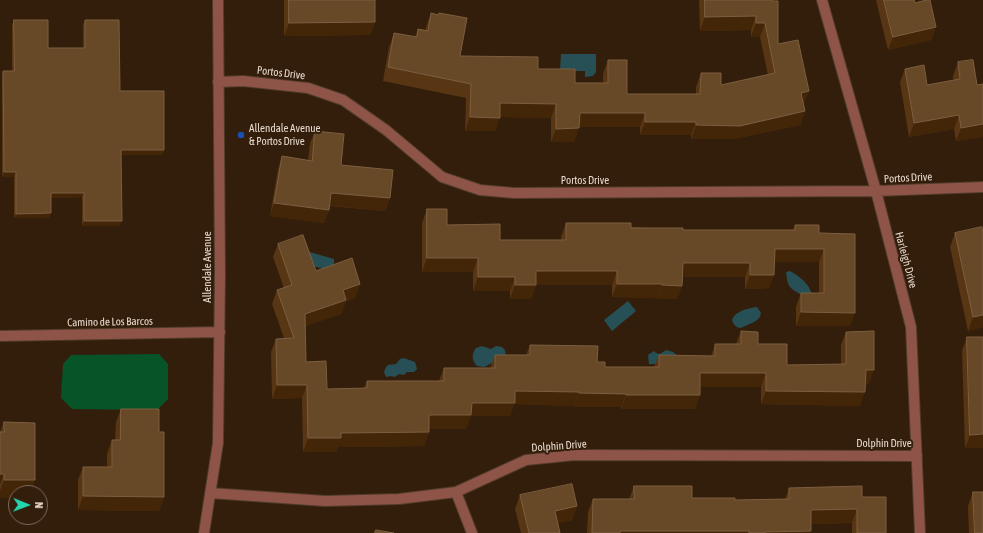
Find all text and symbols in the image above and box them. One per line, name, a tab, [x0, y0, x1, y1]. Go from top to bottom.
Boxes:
street label: Portos Drive	[256, 63, 306, 83]
place label: Allendale Avenue & Portos Drive	[249, 122, 321, 148]
marker: Allendale Avenue & Portos Drive	[236, 130, 246, 140]
street label: Portos Drive	[883, 170, 933, 186]
street label: Portos Drive	[561, 174, 609, 188]
street label: Harleigh Drive	[892, 230, 920, 290]
street label: Allendale Avenue	[201, 231, 215, 303]
street label: Camino de Los Barcos	[67, 315, 153, 329]
street label: Dolphin Drive	[531, 437, 587, 455]
street label: Dolphin Drive	[856, 437, 912, 451]
north arrow	[8, 485, 48, 525]
text: N	[33, 502, 45, 509]

